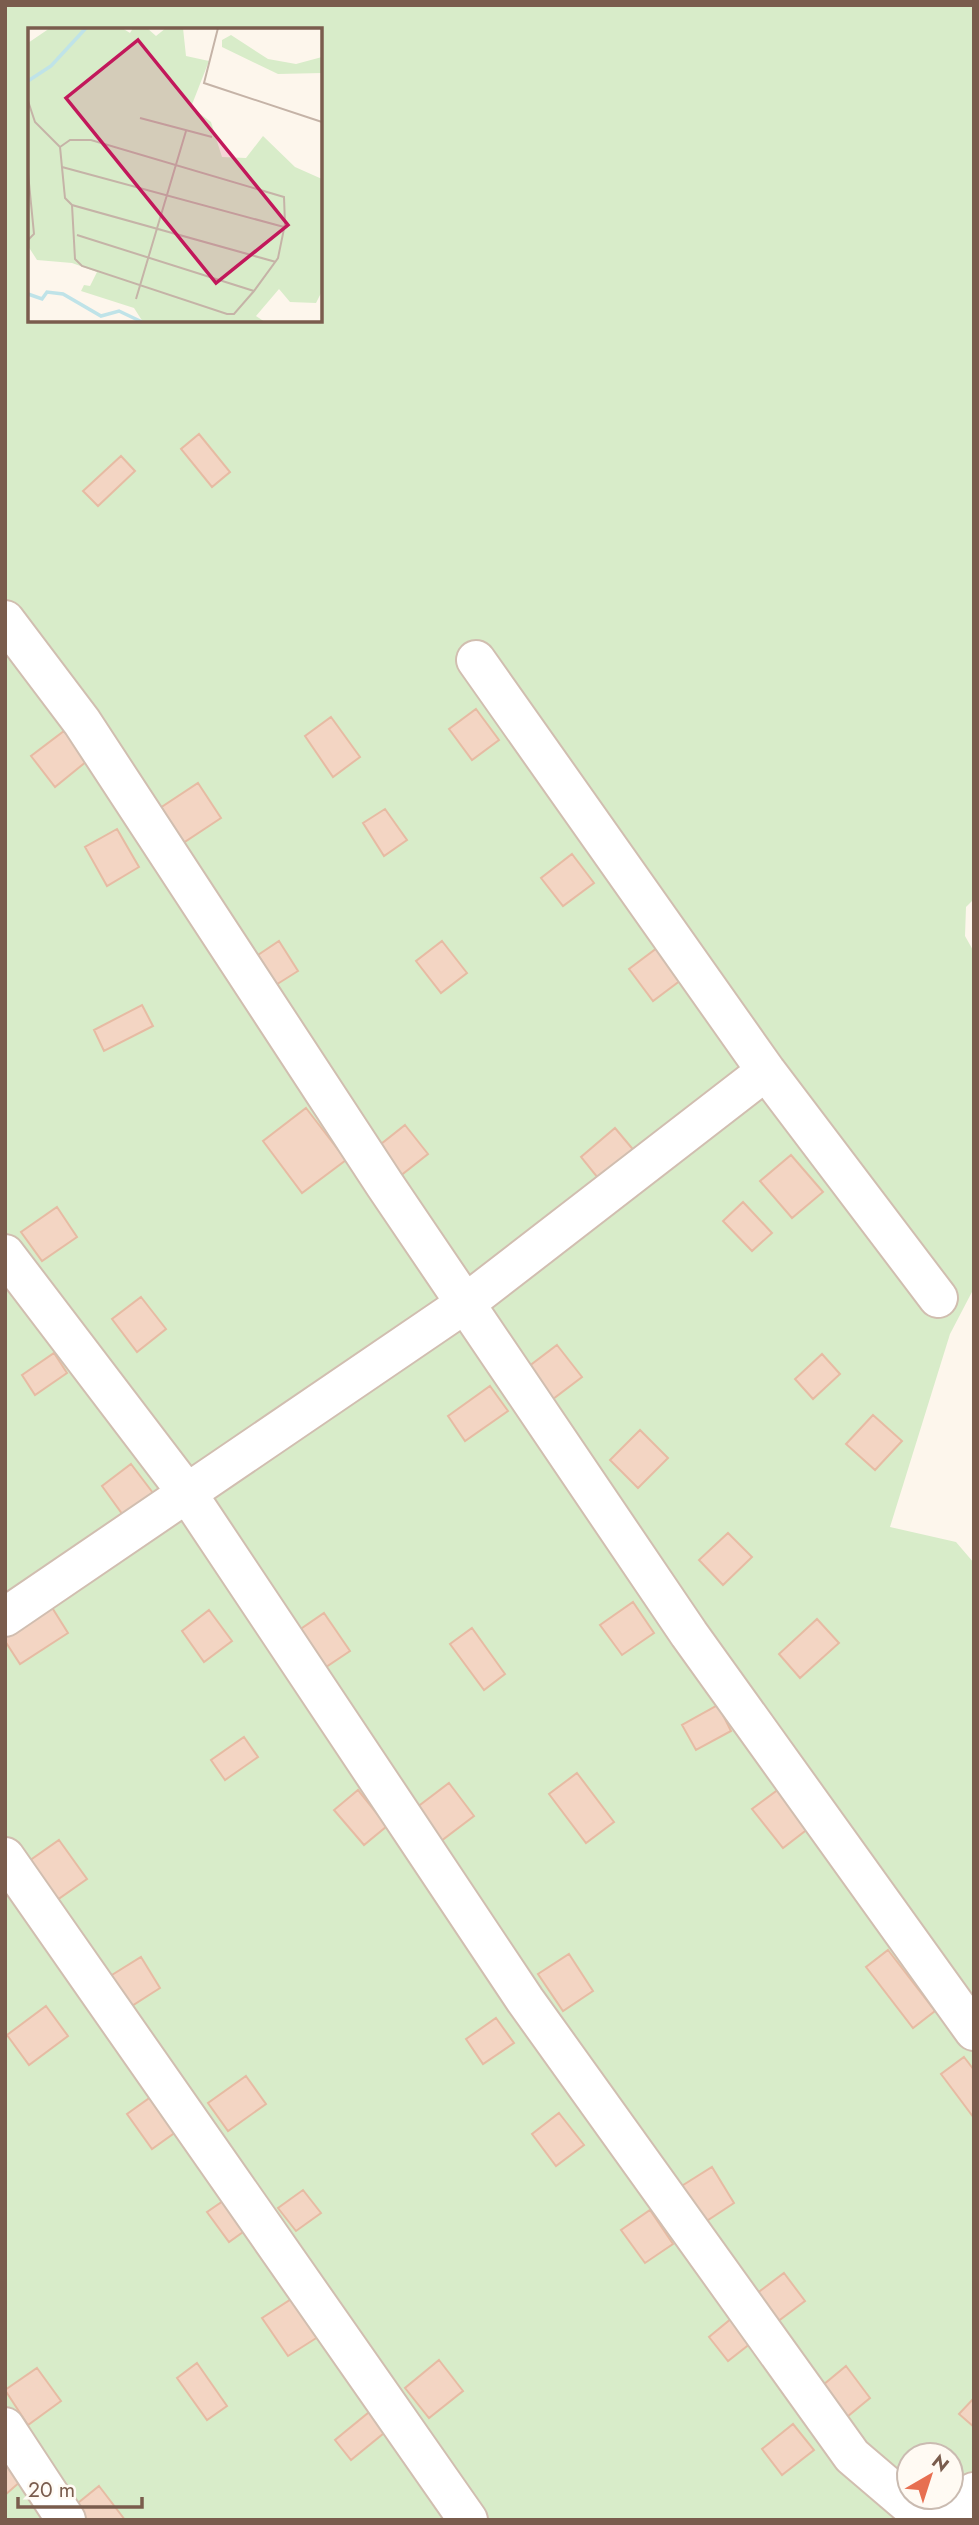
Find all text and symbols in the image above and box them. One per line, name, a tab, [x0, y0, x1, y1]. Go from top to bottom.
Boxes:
inset map	[28, 28, 322, 322]
north arrow	[895, 2441, 965, 2511]
text: N	[926, 2448, 955, 2478]
scale bar	[18, 2466, 142, 2510]
text: 20 m	[28, 2475, 75, 2505]

